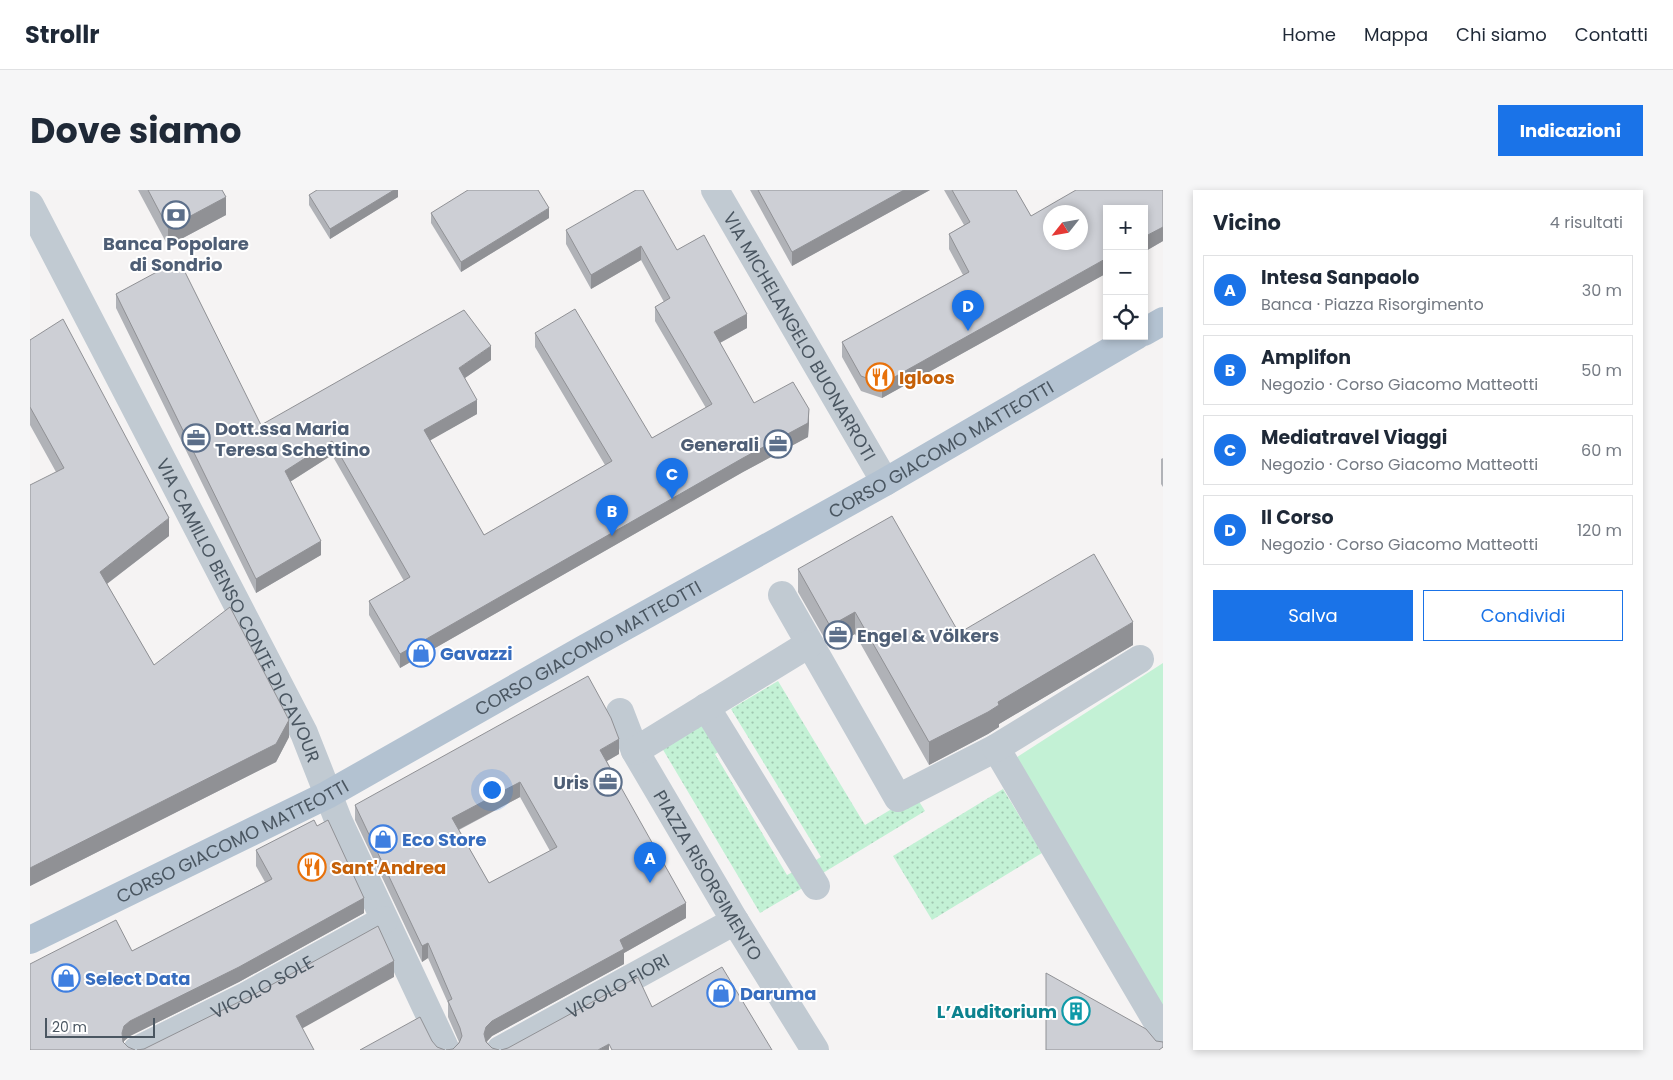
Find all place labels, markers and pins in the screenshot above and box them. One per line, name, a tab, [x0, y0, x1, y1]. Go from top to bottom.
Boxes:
bank icon: Banca Popolare di Sondrio	[161, 200, 191, 230]
place label: Banca Popolare di Sondrio	[103, 231, 249, 277]
pin: D	[952, 290, 984, 331]
restaurant icon: Igloos	[865, 362, 895, 392]
place label: Igloos	[899, 365, 955, 390]
place label: Dott.ssa Maria Teresa Schettino	[215, 416, 370, 462]
office icon: Dott.ssa Maria Teresa Schettino	[181, 423, 211, 453]
office icon: Generali	[763, 429, 793, 459]
place label: Generali	[680, 432, 759, 457]
pin: C	[656, 458, 688, 499]
pin: B	[596, 495, 628, 536]
office icon: Engel & Völkers	[823, 620, 853, 650]
place label: Engel & Völkers	[857, 623, 999, 648]
shop icon: Gavazzi	[406, 638, 436, 668]
place label: Gavazzi	[440, 641, 513, 666]
office icon: Uris	[593, 767, 623, 797]
place label: Uris	[553, 770, 589, 795]
shop icon: Eco Store	[368, 824, 398, 854]
place label: Eco Store	[402, 827, 487, 852]
pin: A	[634, 842, 666, 883]
restaurant icon: Sant'Andrea	[297, 852, 327, 882]
place label: Sant'Andrea	[331, 855, 446, 880]
shop icon: Select Data	[51, 963, 81, 993]
place label: Select Data	[85, 966, 190, 991]
shop icon: Daruma	[706, 978, 736, 1008]
place label: Daruma	[740, 981, 816, 1006]
building icon: L’Auditorium	[1061, 996, 1091, 1026]
place label: L’Auditorium	[937, 999, 1057, 1024]

